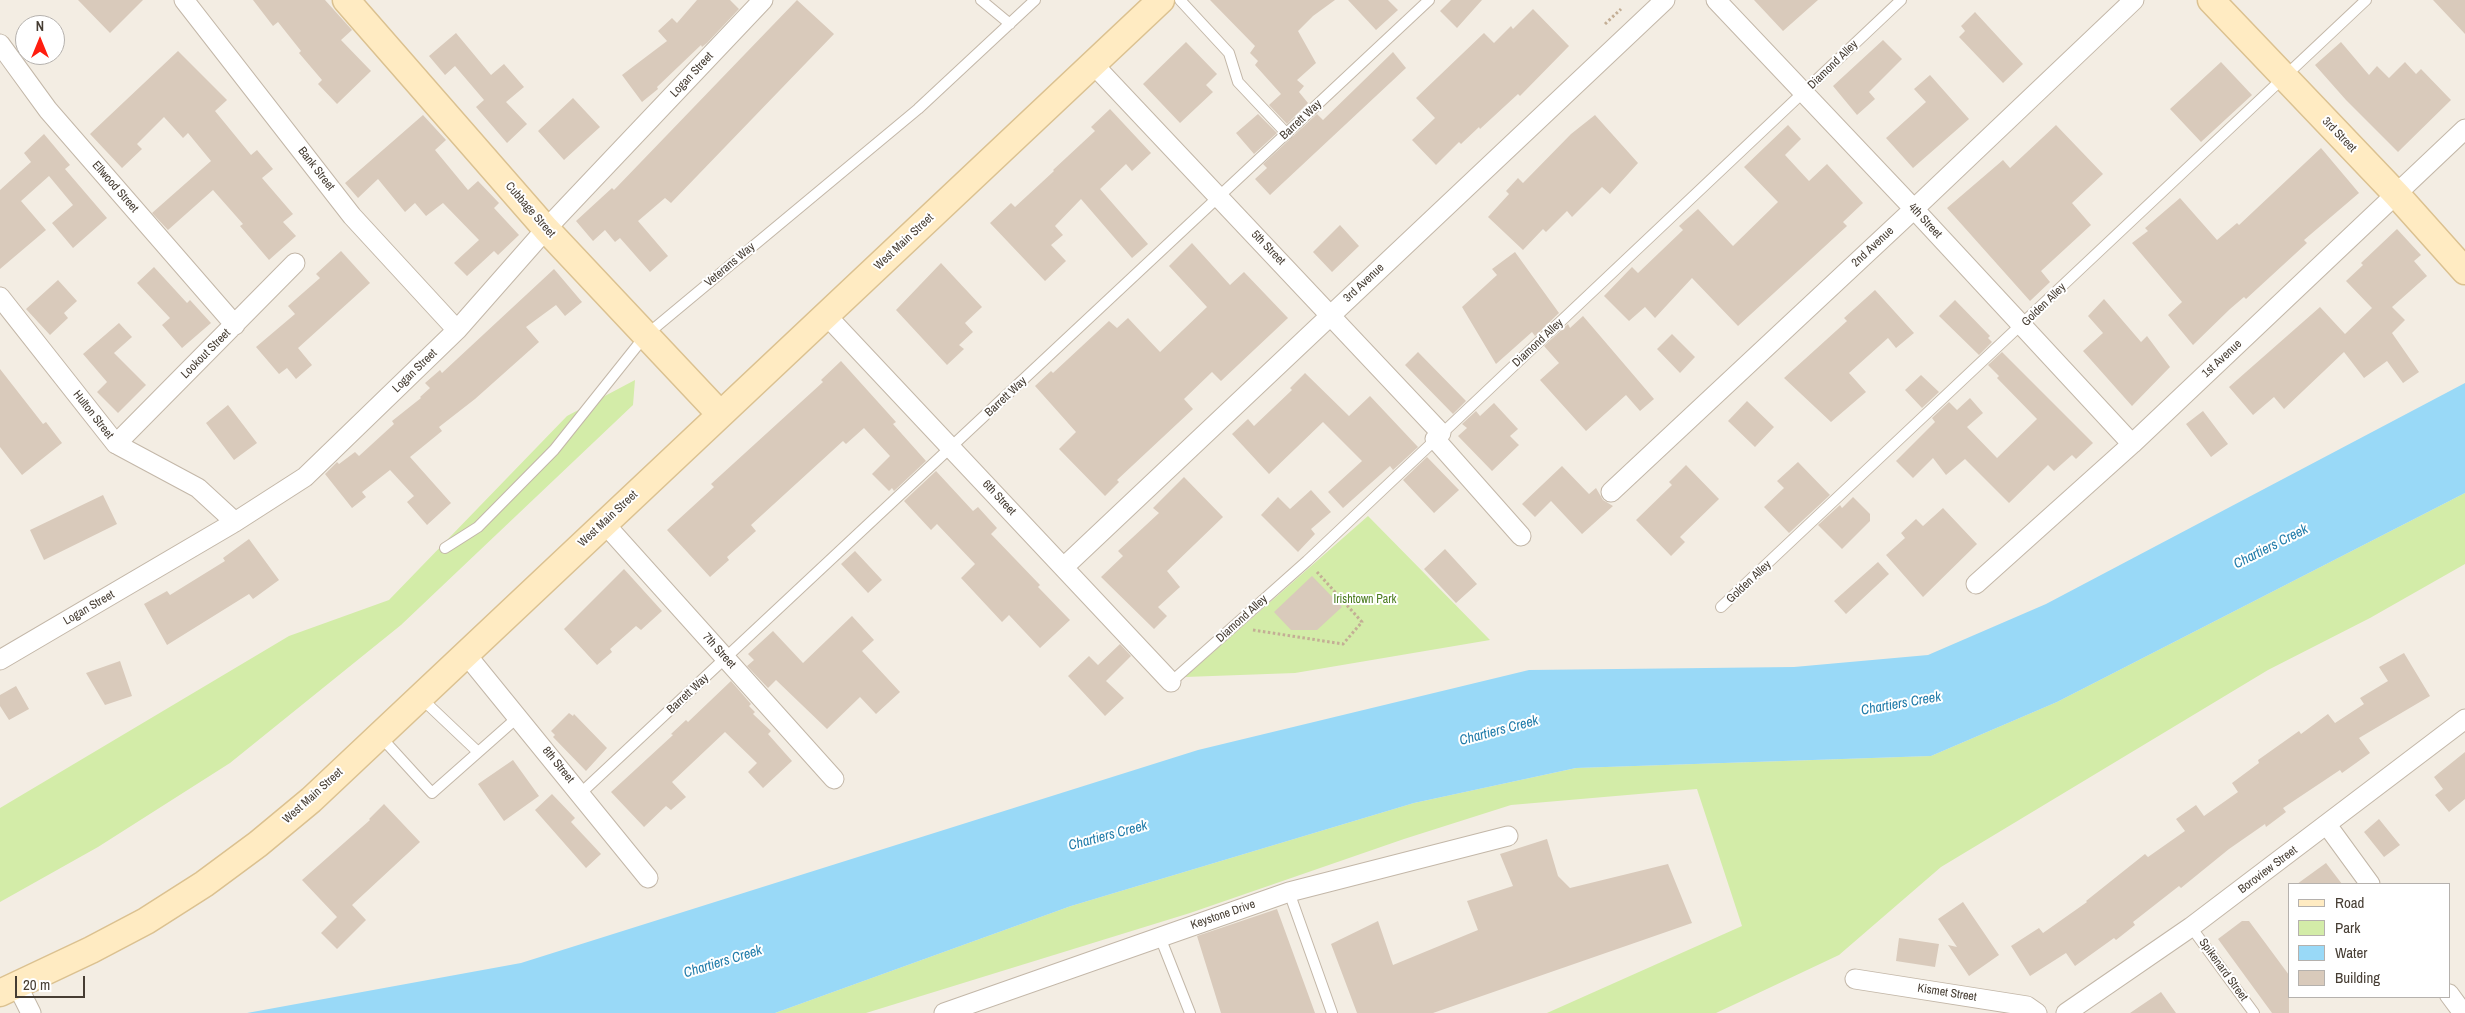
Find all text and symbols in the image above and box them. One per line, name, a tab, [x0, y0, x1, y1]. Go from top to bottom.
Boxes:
north arrow	[15, 15, 65, 65]
text: N	[36, 17, 44, 35]
street label: Diamond Alley	[1805, 38, 1861, 92]
street label: Logan Street	[668, 49, 716, 101]
street label: Barrett Way	[1277, 97, 1325, 143]
street label: 3rd Street	[2319, 114, 2359, 156]
street label: Bank Street	[294, 144, 338, 194]
street label: Ellwood Street	[89, 158, 141, 216]
street label: Cubbage Street	[502, 179, 558, 241]
street label: 4th Street	[1905, 200, 1945, 242]
street label: West Main Street	[871, 211, 937, 273]
street label: 2nd Avenue	[1849, 224, 1897, 270]
street label: 5th Street	[1248, 228, 1288, 268]
street label: Veterans Way	[702, 240, 758, 290]
street label: 3rd Avenue	[1341, 261, 1387, 305]
street label: Golden Alley	[2019, 280, 2069, 330]
street label: Diamond Alley	[1510, 316, 1566, 370]
street label: Lookout Street	[178, 326, 234, 382]
street label: 1st Avenue	[2199, 337, 2245, 381]
street label: Logan Street	[390, 346, 440, 396]
street label: Barrett Way	[982, 374, 1030, 420]
street label: Hulton Street	[70, 388, 116, 442]
street label: 6th Street	[979, 477, 1019, 519]
street label: West Main Street	[575, 488, 641, 550]
water label: Chartiers Creek	[2231, 521, 2311, 573]
street label: Golden Alley	[1724, 558, 1774, 606]
street label: Logan Street	[61, 588, 117, 628]
street label: Diamond Alley	[1213, 592, 1271, 646]
park label: Irishtown Park	[1334, 593, 1396, 607]
street label: 7th Street	[699, 630, 739, 672]
street label: Barrett Way	[664, 671, 712, 717]
water label: Chartiers Creek	[1860, 689, 1942, 719]
water label: Chartiers Creek	[1458, 712, 1540, 750]
street label: 8th Street	[539, 744, 577, 786]
street label: West Main Street	[280, 765, 346, 827]
water label: Chartiers Creek	[1067, 817, 1149, 855]
street label: Boroview Street	[2236, 843, 2300, 897]
legend	[2288, 883, 2450, 998]
text: Road	[2335, 892, 2364, 913]
street label: Keystone Drive	[1189, 897, 1257, 933]
text: Park	[2335, 917, 2360, 938]
street label: Spikenard Street	[2195, 936, 2251, 1004]
water label: Chartiers Creek	[682, 942, 764, 982]
text: Water	[2335, 942, 2367, 963]
scale bar	[18, 966, 88, 998]
text: Building	[2335, 967, 2380, 988]
text: 20 m	[23, 974, 50, 995]
street label: Kismet Street	[1916, 981, 1978, 1005]

